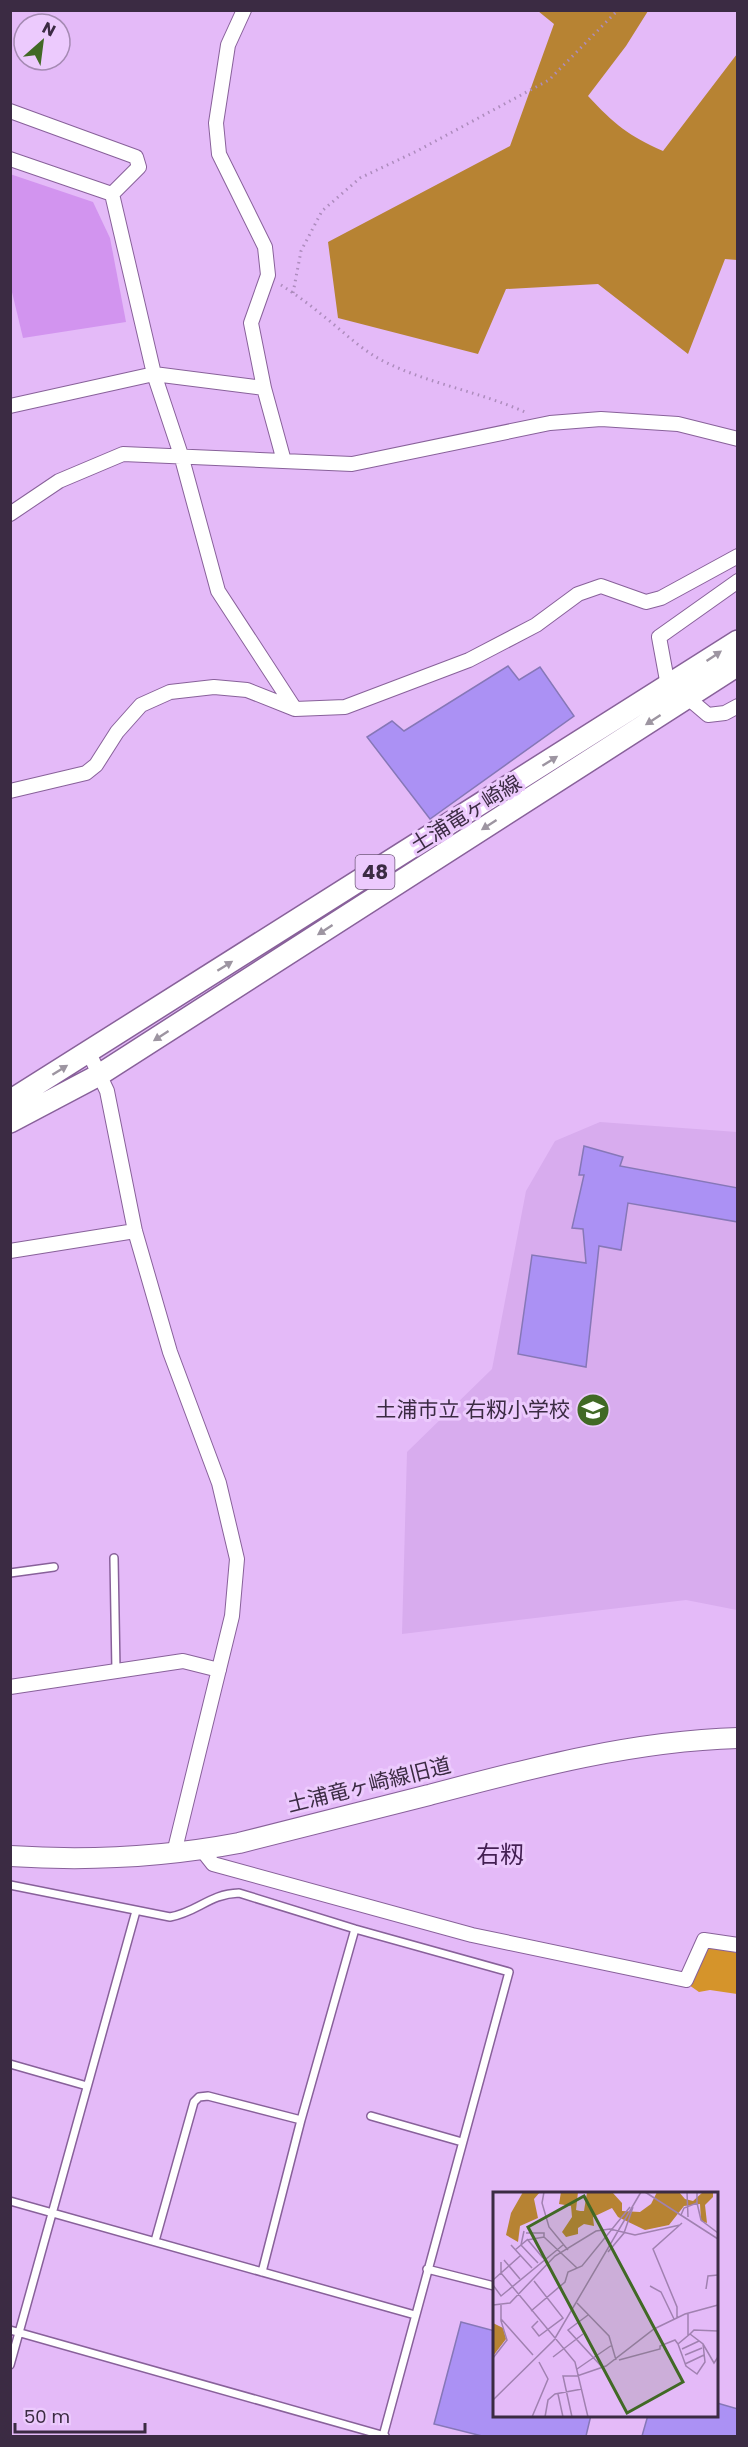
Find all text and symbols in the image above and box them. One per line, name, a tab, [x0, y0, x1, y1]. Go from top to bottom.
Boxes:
north arrow	[12, 12, 72, 72]
text: N	[38, 16, 60, 42]
one-way arrow	[706, 651, 722, 662]
one-way arrow	[645, 714, 661, 725]
one-way arrow	[542, 756, 558, 767]
street label: 土浦竜ヶ崎線	[405, 768, 527, 859]
one-way arrow	[481, 819, 497, 830]
road number: 48	[356, 855, 394, 889]
one-way arrow	[317, 925, 333, 936]
one-way arrow	[217, 961, 233, 972]
one-way arrow	[153, 1030, 169, 1041]
one-way arrow	[52, 1065, 68, 1076]
school or university icon: 土浦市立 右籾小学校	[575, 1392, 611, 1428]
place label: 土浦市立 右籾小学校	[375, 1395, 570, 1424]
street label: 土浦竜ヶ崎線旧道	[284, 1750, 454, 1819]
district label: 右籾	[476, 1838, 524, 1871]
inset map	[493, 2192, 718, 2417]
scale bar	[15, 2396, 146, 2434]
text: 50 m	[24, 2404, 70, 2429]

